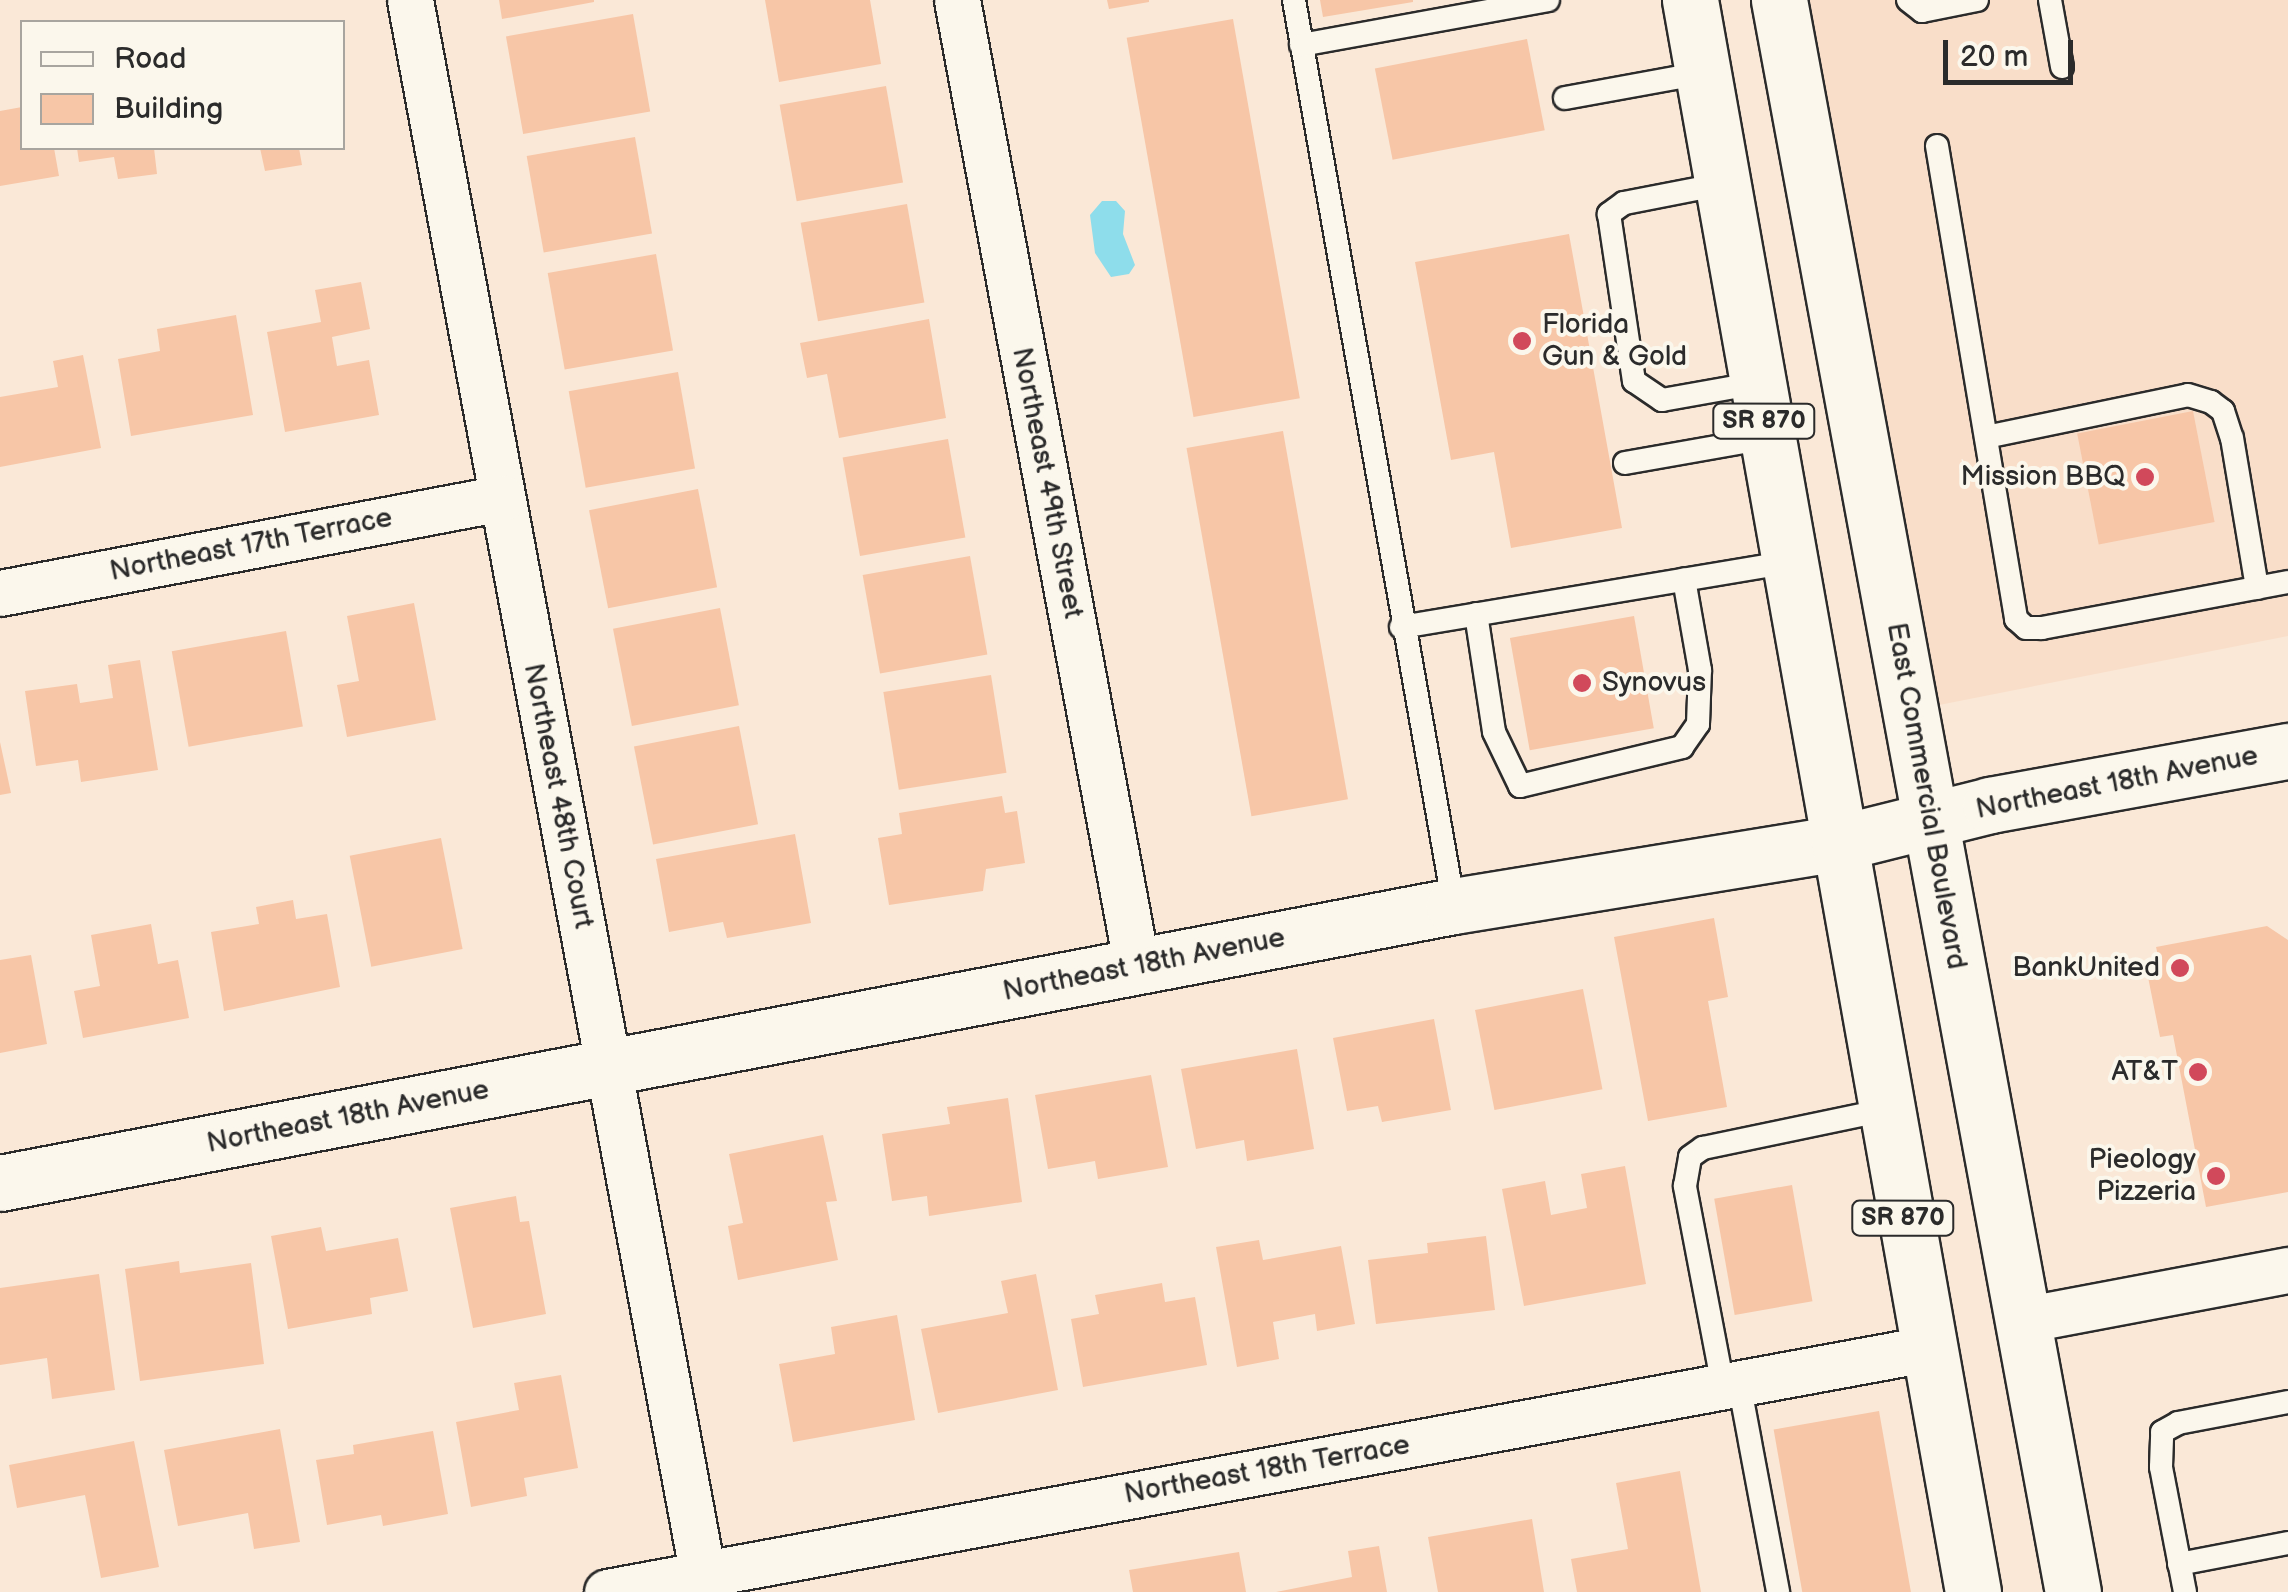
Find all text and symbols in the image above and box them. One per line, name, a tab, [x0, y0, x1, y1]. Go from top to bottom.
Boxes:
legend	[20, 20, 345, 150]
scale bar	[1948, 20, 2078, 82]
text: 20 m	[1960, 39, 2028, 75]
text: Road	[114, 41, 187, 77]
text: Building	[114, 91, 223, 127]
place label: Florida Gun & Gold	[1542, 308, 1687, 374]
marker: Florida Gun & Gold	[1511, 330, 1533, 352]
street label: Northeast 49th Street	[1004, 344, 1090, 622]
road number: SR 870	[1712, 401, 1816, 441]
place label: Mission BBQ	[1961, 460, 2125, 494]
marker: Mission BBQ	[2134, 466, 2156, 488]
street label: Northeast 17th Terrace	[107, 501, 395, 589]
street label: East Commercial Boulevard	[1879, 620, 1973, 972]
street label: Northeast 48th Court	[516, 661, 600, 931]
place label: Synovus	[1602, 666, 1706, 700]
marker: Synovus	[1571, 672, 1593, 694]
street label: Northeast 18th Avenue	[1973, 739, 2261, 827]
street label: Northeast 18th Avenue	[1000, 921, 1288, 1009]
place label: BankUnited	[2012, 951, 2160, 985]
marker: BankUnited	[2169, 957, 2191, 979]
place label: AT&T	[2112, 1055, 2178, 1089]
marker: AT&T	[2187, 1061, 2209, 1083]
street label: Northeast 18th Avenue	[204, 1073, 492, 1161]
place label: Pieology Pizzeria	[2089, 1143, 2196, 1209]
marker: Pieology Pizzeria	[2205, 1165, 2227, 1187]
road number: SR 870	[1850, 1198, 1956, 1238]
street label: Northeast 18th Terrace	[1121, 1428, 1413, 1512]

